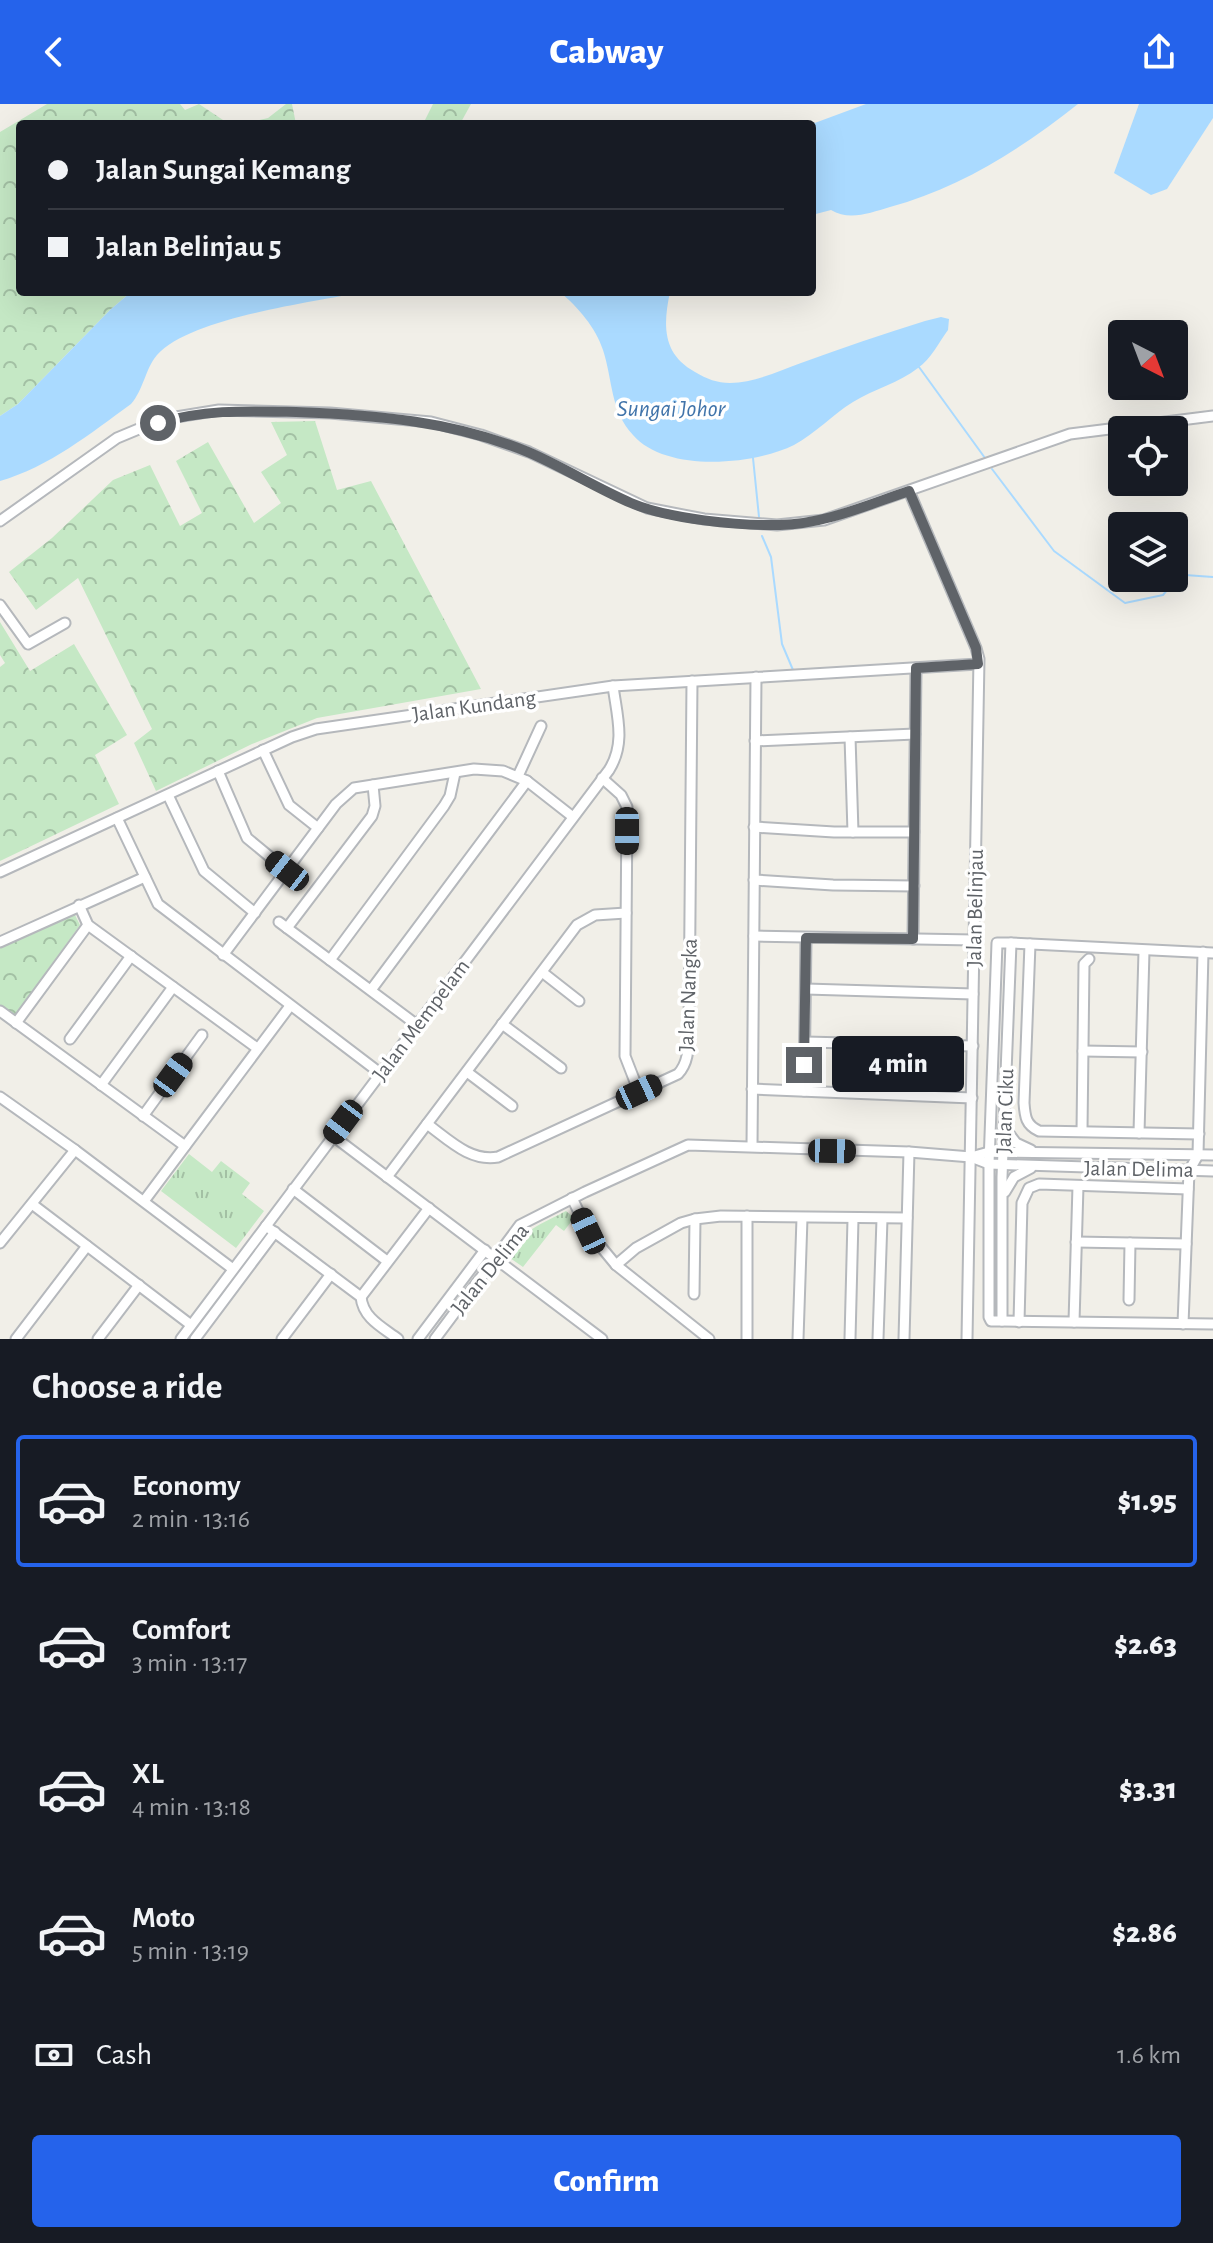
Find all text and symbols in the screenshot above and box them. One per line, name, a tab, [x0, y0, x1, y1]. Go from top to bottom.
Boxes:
icon: back	[32, 30, 76, 74]
icon: share	[1137, 30, 1181, 74]
text: Cabway	[550, 34, 663, 70]
text: Jalan Sungai Kemang	[96, 155, 351, 185]
text: Jalan Belinjau 5	[96, 232, 282, 262]
north arrow	[1108, 320, 1188, 400]
map controls	[1108, 320, 1188, 592]
water label: Sungai Johor	[617, 397, 727, 421]
route start	[140, 405, 176, 441]
button: locate	[1108, 416, 1188, 496]
button: layers	[1108, 512, 1188, 592]
street label: Jalan Kundang	[411, 686, 537, 726]
car	[615, 807, 639, 855]
car	[261, 847, 313, 895]
street label: Jalan Belinjau	[963, 849, 987, 967]
street label: Jalan Nangka	[675, 938, 701, 1052]
street label: Jalan Mempelam	[368, 955, 474, 1085]
callout: 4 min	[832, 1037, 964, 1093]
route end	[786, 1047, 822, 1083]
car	[149, 1049, 197, 1101]
text: 4 min	[868, 1051, 928, 1077]
street label: Jalan Ciku	[993, 1068, 1017, 1154]
car	[612, 1071, 666, 1113]
car	[319, 1096, 367, 1148]
car	[808, 1139, 856, 1163]
street label: Jalan Delima	[1084, 1157, 1194, 1181]
car	[567, 1204, 609, 1258]
street label: Jalan Delima	[447, 1219, 533, 1319]
text: Choose a ride	[32, 1369, 222, 1405]
icon: car	[36, 1465, 108, 1537]
text: Economy	[132, 1471, 241, 1501]
text: $1.95	[1118, 1486, 1177, 1516]
text: 2 min · 13:16	[132, 1506, 250, 1532]
icon: car	[36, 1609, 108, 1681]
text: Comfort	[132, 1615, 231, 1645]
text: $2.63	[1114, 1630, 1177, 1660]
text: 3 min · 13:17	[132, 1650, 247, 1676]
icon: car	[36, 1753, 108, 1825]
text: XL	[132, 1759, 164, 1789]
text: $3.31	[1119, 1774, 1177, 1804]
text: 4 min · 13:18	[132, 1794, 251, 1820]
icon: car	[36, 1897, 108, 1969]
text: Moto	[132, 1903, 195, 1933]
text: $2.86	[1112, 1918, 1177, 1948]
text: 5 min · 13:19	[132, 1938, 249, 1964]
icon: cash	[32, 2033, 76, 2077]
text: Cash	[96, 2040, 152, 2070]
text: 1.6 km	[1117, 2042, 1181, 2068]
button: Confirm	[32, 2135, 1181, 2227]

